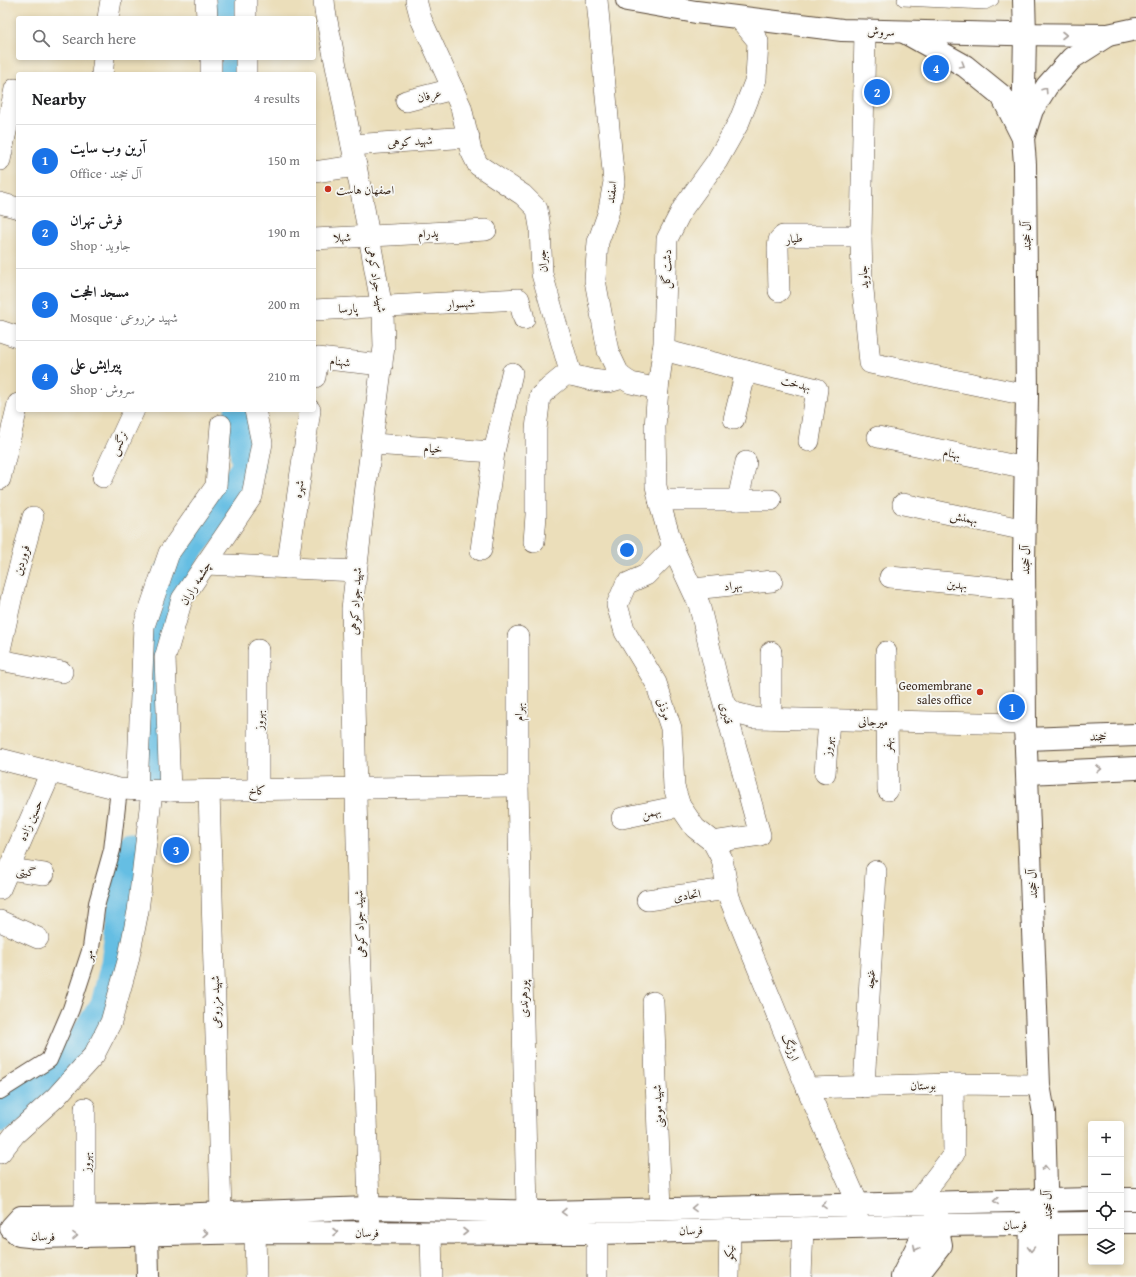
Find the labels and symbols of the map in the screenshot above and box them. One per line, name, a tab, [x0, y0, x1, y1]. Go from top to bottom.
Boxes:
street label: سروش	[867, 22, 895, 40]
one-way arrow	[1061, 31, 1067, 39]
pin: 4	[923, 53, 949, 83]
one-way arrow	[958, 60, 965, 67]
pin: 2	[864, 77, 890, 107]
street label: عرفان	[415, 84, 444, 107]
one-way arrow	[1040, 87, 1048, 94]
street label: شهید کوهی	[387, 131, 433, 151]
street label: اسفند	[601, 179, 621, 204]
place label: اصفهان هاست	[336, 181, 394, 198]
marker: اصفهان هاست	[323, 184, 333, 194]
street label: آل خجند	[1017, 220, 1035, 251]
street label: پدرام	[417, 224, 439, 245]
street label: شهلا	[333, 228, 351, 246]
street label: طیار	[784, 229, 804, 247]
street label: شهید جواد کوهی	[363, 244, 391, 314]
street label: جبران	[533, 249, 551, 273]
street label: دشت گل	[657, 249, 676, 289]
street label: جاوید	[854, 265, 872, 289]
street label: شهسوار	[446, 294, 475, 312]
street label: پارسا	[338, 299, 359, 318]
street label: شهنام	[328, 351, 351, 374]
street label: بهدخت	[779, 371, 813, 395]
street label: نرگس	[105, 428, 132, 459]
street label: خیام	[423, 439, 443, 460]
street label: بهنام	[941, 443, 962, 466]
street label: شهره	[288, 479, 308, 499]
street label: بهمنش	[948, 506, 979, 529]
your location	[617, 540, 637, 560]
street label: فروردین	[9, 543, 33, 577]
street label: آل خجند	[1016, 544, 1034, 575]
street label: چشمه راران	[175, 557, 215, 608]
street label: شهید جواد کوهی	[345, 567, 365, 635]
street label: بهدین	[946, 574, 968, 594]
street label: بهراد	[723, 576, 743, 594]
place label: Geomembrane sales office	[899, 677, 972, 708]
marker: Geomembrane sales office	[975, 687, 985, 697]
pin: 1	[999, 692, 1025, 722]
street label: موذنی	[653, 695, 677, 723]
street label: قنبری	[716, 700, 738, 726]
street label: بهرام	[510, 703, 530, 721]
street label: بهروز	[250, 710, 267, 731]
street label: میرجانی	[858, 712, 888, 730]
street label: خجند	[1089, 727, 1107, 745]
street label: بهروز	[818, 735, 836, 758]
street label: بهفر	[878, 737, 896, 755]
one-way arrow	[1096, 765, 1102, 774]
street label: کاخ	[248, 781, 266, 802]
street label: حسین زاده	[13, 796, 47, 843]
street label: بهمن	[640, 802, 663, 823]
pin: 3	[163, 835, 189, 865]
street label: گیتی	[15, 861, 37, 882]
street label: آل خجند	[1023, 867, 1041, 899]
street label: اتحادی	[672, 885, 702, 905]
street label: شهید جواد کوهی	[349, 890, 369, 958]
street label: مهر	[78, 947, 98, 964]
street label: غنچه	[861, 968, 879, 989]
street label: شهید مزروعی	[206, 975, 225, 1029]
street label: پورهرندی	[514, 979, 533, 1018]
street label: ارژنگ	[778, 1031, 804, 1064]
street label: بوستان	[910, 1076, 936, 1094]
street label: شهید مومنی	[648, 1084, 667, 1128]
street label: بهروز	[77, 1152, 94, 1173]
one-way arrow	[1041, 1165, 1050, 1171]
street label: آل خجند	[1038, 1189, 1056, 1220]
one-way arrow	[993, 1197, 999, 1205]
one-way arrow	[821, 1201, 827, 1209]
one-way arrow	[691, 1204, 697, 1213]
one-way arrow	[561, 1208, 567, 1216]
street label: فرسان	[1003, 1216, 1027, 1233]
street label: فرسان	[679, 1221, 703, 1239]
street label: فرسان	[355, 1224, 379, 1241]
street label: فرسان	[31, 1227, 55, 1245]
one-way arrow	[332, 1228, 338, 1236]
one-way arrow	[462, 1228, 468, 1236]
one-way arrow	[202, 1229, 208, 1237]
one-way arrow	[72, 1232, 78, 1240]
one-way arrow	[913, 1244, 921, 1251]
street label: نیکو	[720, 1245, 738, 1262]
one-way arrow	[1027, 1246, 1035, 1252]

